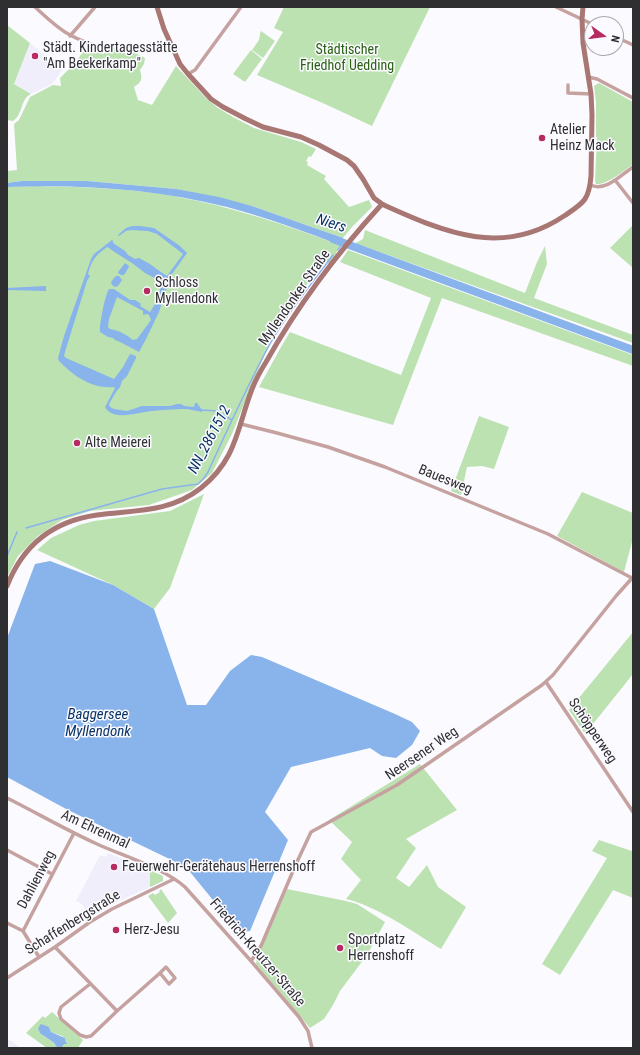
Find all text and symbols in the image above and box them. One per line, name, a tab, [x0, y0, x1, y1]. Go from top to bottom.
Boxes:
north arrow	[584, 16, 624, 56]
text: N	[608, 34, 622, 44]
place label: Städt. Kindertagesstätte "Am Beekerkamp"	[43, 40, 178, 72]
park label: Städtischer Friedhof Uedding	[300, 42, 394, 74]
marker: Städt. Kindertagesstätte "Am Beekerkamp"	[30, 51, 40, 61]
place label: Atelier Heinz Mack	[550, 122, 615, 154]
marker: Atelier Heinz Mack	[537, 133, 547, 143]
water label: Niers	[314, 211, 348, 237]
street label: Myllendonker Straße	[256, 247, 334, 349]
place label: Schloss Myllendonk	[155, 275, 218, 308]
marker: Schloss Myllendonk	[142, 286, 152, 296]
water label: NN_2861512	[185, 403, 235, 477]
place label: Alte Meierei	[85, 435, 151, 451]
marker: Alte Meierei	[72, 438, 82, 448]
street label: Bauesweg	[416, 462, 474, 498]
street label: Schöpperweg	[564, 695, 620, 767]
water label: Baggersee Myllendonk	[65, 706, 131, 741]
street label: Neersener Weg	[383, 724, 461, 784]
street label: Am Ehrenmal	[58, 807, 132, 853]
street label: Dahlienweg	[15, 848, 59, 912]
place label: Feuerwehr-Gerätehaus Herrenshoff	[122, 859, 315, 875]
marker: Feuerwehr-Gerätehaus Herrenshoff	[109, 862, 119, 872]
street label: Schaffenbergstraße	[22, 887, 124, 959]
street label: Friedrich-Kreutzer-Straße	[206, 896, 308, 1010]
place label: Herz-Jesu	[124, 922, 180, 938]
marker: Herz-Jesu	[111, 925, 121, 935]
place label: Sportplatz Herrenshoff	[348, 932, 414, 964]
marker: Sportplatz Herrenshoff	[335, 943, 345, 953]

